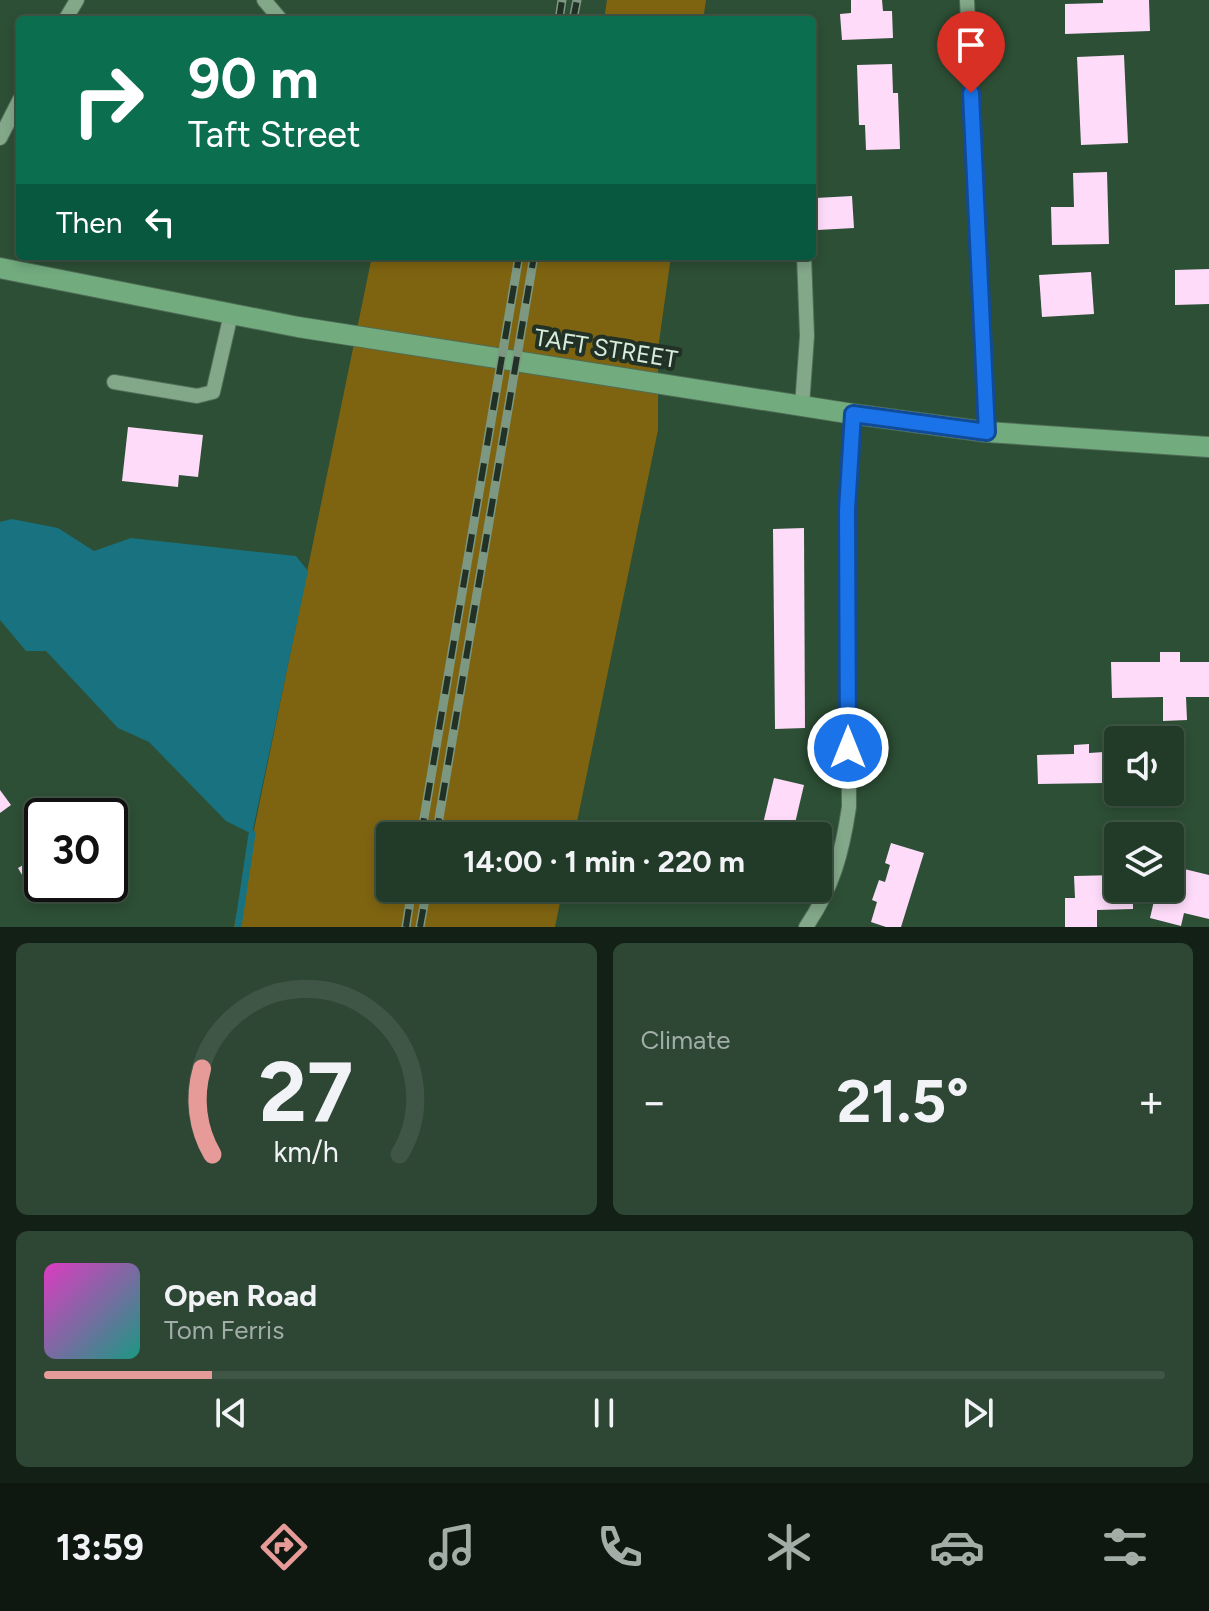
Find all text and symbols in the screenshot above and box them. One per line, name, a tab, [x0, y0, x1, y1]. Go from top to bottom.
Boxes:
pin	[937, 11, 1005, 93]
icon: arrive	[949, 23, 993, 67]
text: 90 m	[188, 45, 319, 112]
icon: right	[56, 48, 160, 152]
text: Taft Street	[188, 113, 361, 156]
icon: left	[138, 200, 182, 244]
text: Then	[56, 204, 122, 241]
street label: TAFT STREET	[532, 322, 680, 374]
position arrow	[806, 706, 890, 790]
map controls	[1104, 726, 1184, 902]
button: sound	[1104, 726, 1184, 806]
speed limit sign: 30	[24, 798, 128, 902]
button: layers	[1104, 822, 1184, 902]
text: 14:00 · 1 min · 220 m	[463, 843, 745, 880]
text: Climate	[641, 1024, 730, 1056]
text: 27	[259, 1042, 353, 1142]
text: 21.5°	[837, 1065, 969, 1137]
text: −	[641, 1075, 668, 1128]
text: +	[1138, 1075, 1165, 1128]
text: km/h	[274, 1135, 339, 1169]
text: Open Road	[164, 1277, 317, 1314]
text: Tom Ferris	[164, 1314, 284, 1346]
icon: previous	[209, 1391, 253, 1435]
icon: pause	[582, 1391, 626, 1435]
icon: next	[956, 1391, 1000, 1435]
icon: directions	[256, 1519, 312, 1575]
icon: music	[424, 1519, 480, 1575]
icon: phone	[592, 1519, 648, 1575]
icon: climate	[761, 1519, 817, 1575]
icon: car	[929, 1519, 985, 1575]
icon: filters	[1097, 1519, 1153, 1575]
text: 13:59	[56, 1526, 144, 1569]

